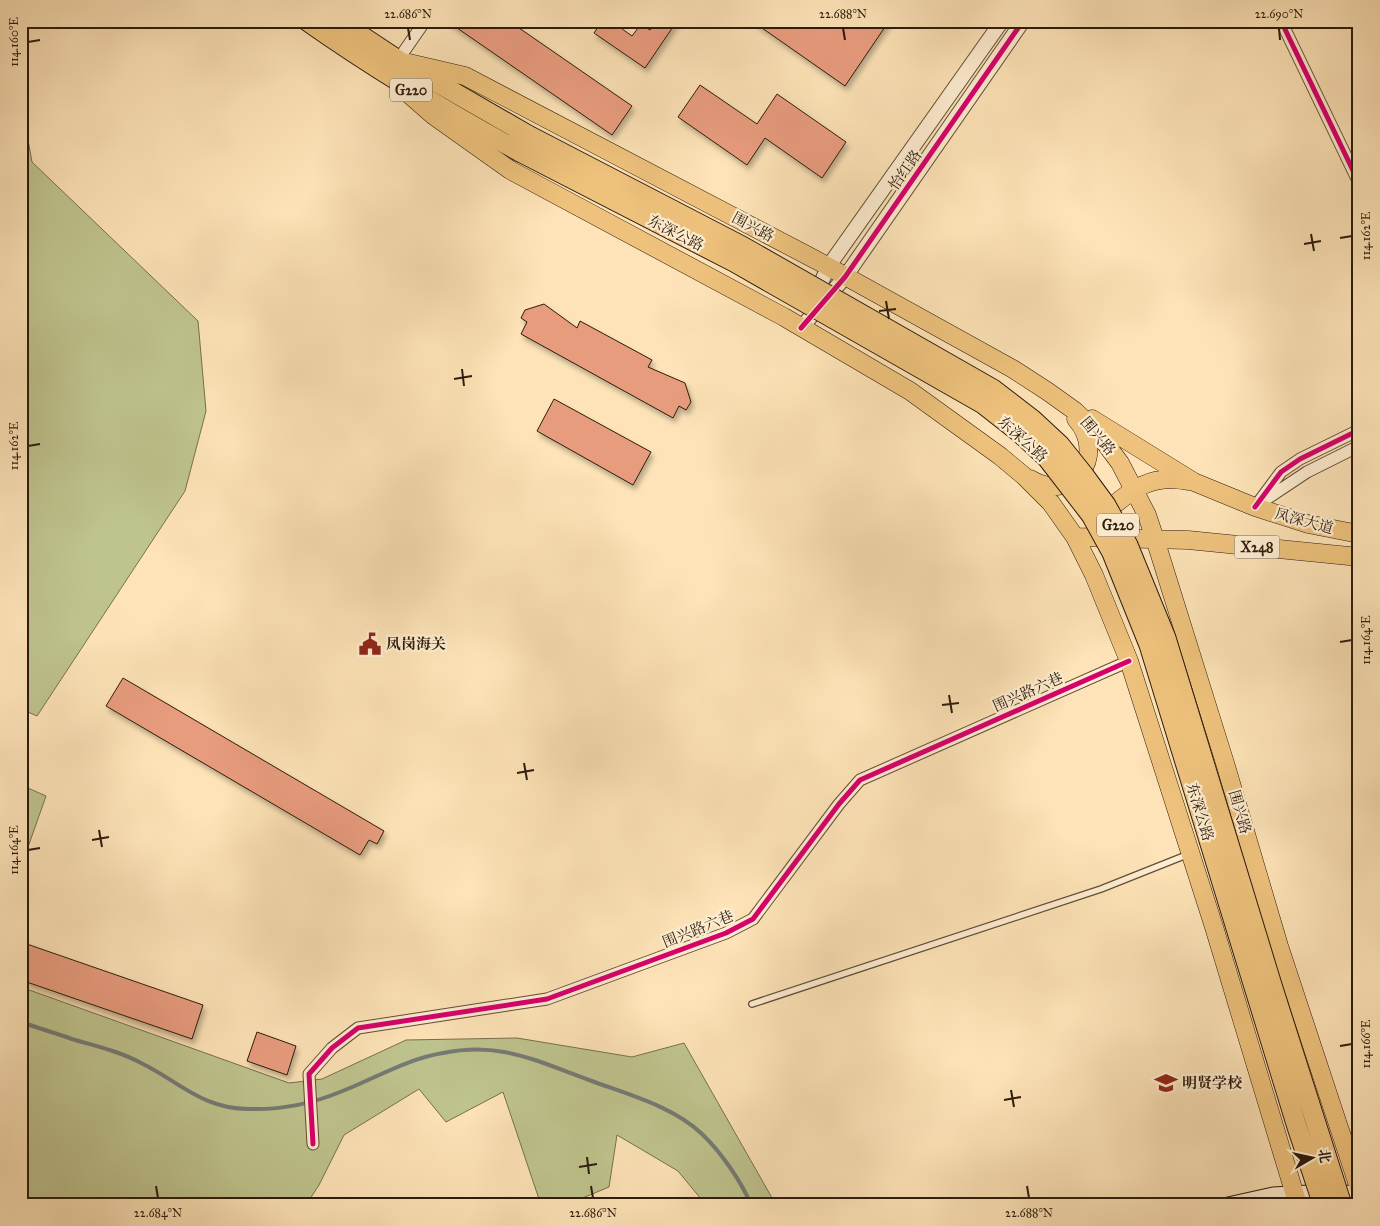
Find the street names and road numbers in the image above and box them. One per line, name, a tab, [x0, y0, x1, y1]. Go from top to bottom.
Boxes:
road number: G220	[390, 78, 432, 102]
street label: 怡红路	[885, 146, 925, 194]
street label: 围兴路	[729, 208, 777, 246]
street label: 东深公路	[645, 211, 707, 255]
street label: 东深公路	[995, 412, 1051, 466]
street label: 围兴路	[1077, 413, 1119, 459]
street label: 凤深大道	[1273, 505, 1335, 537]
road number: G220	[1097, 514, 1139, 536]
road number: X248	[1234, 536, 1280, 558]
street label: 围兴路六巷	[990, 669, 1066, 715]
street label: 东深公路	[1183, 781, 1217, 843]
street label: 围兴路	[1225, 788, 1255, 836]
street label: 围兴路六巷	[660, 907, 736, 951]

